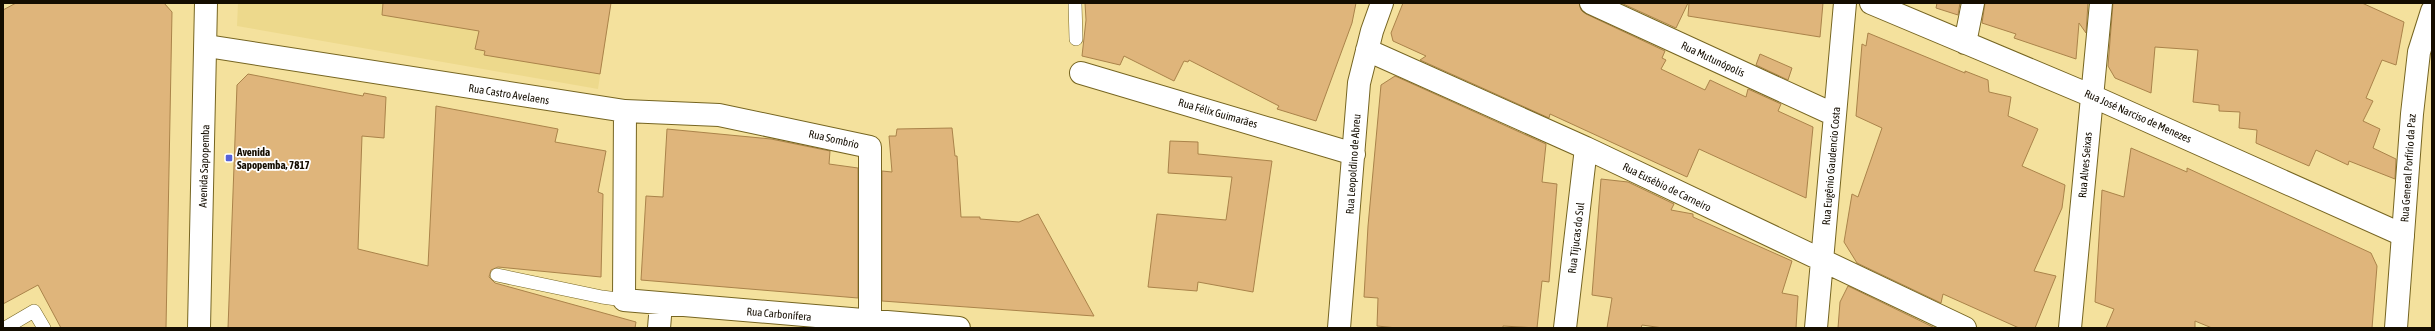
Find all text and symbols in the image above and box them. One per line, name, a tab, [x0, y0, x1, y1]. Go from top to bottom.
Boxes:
street label: Rua Mutunópolis	[1679, 39, 1747, 79]
street label: Rua Castro Avelaens	[468, 82, 550, 106]
street label: Rua José Narciso de Menezes	[2083, 87, 2193, 145]
street label: Rua Félix Guimarães	[1177, 96, 1259, 130]
street label: Rua Eugênio Gaudencio Costa	[1820, 106, 1842, 226]
street label: Rua Leopoldino de Abreu	[1344, 113, 1362, 215]
street label: Rua General Porfírio da Paz	[2398, 113, 2418, 223]
street label: Avenida Sapopemba	[197, 124, 211, 208]
street label: Rua Sombrio	[808, 127, 860, 151]
street label: Rua Alves Seixas	[2076, 131, 2094, 198]
place label: Avenida Sapopemba, 7817	[236, 146, 310, 171]
marker: Avenida Sapopemba, 7817	[224, 153, 234, 163]
street label: Rua Eusébio de Carneiro	[1621, 160, 1713, 214]
street label: Rua Tijucas do Sul	[1566, 202, 1586, 274]
street label: Rua Carbonífera	[746, 305, 812, 323]

